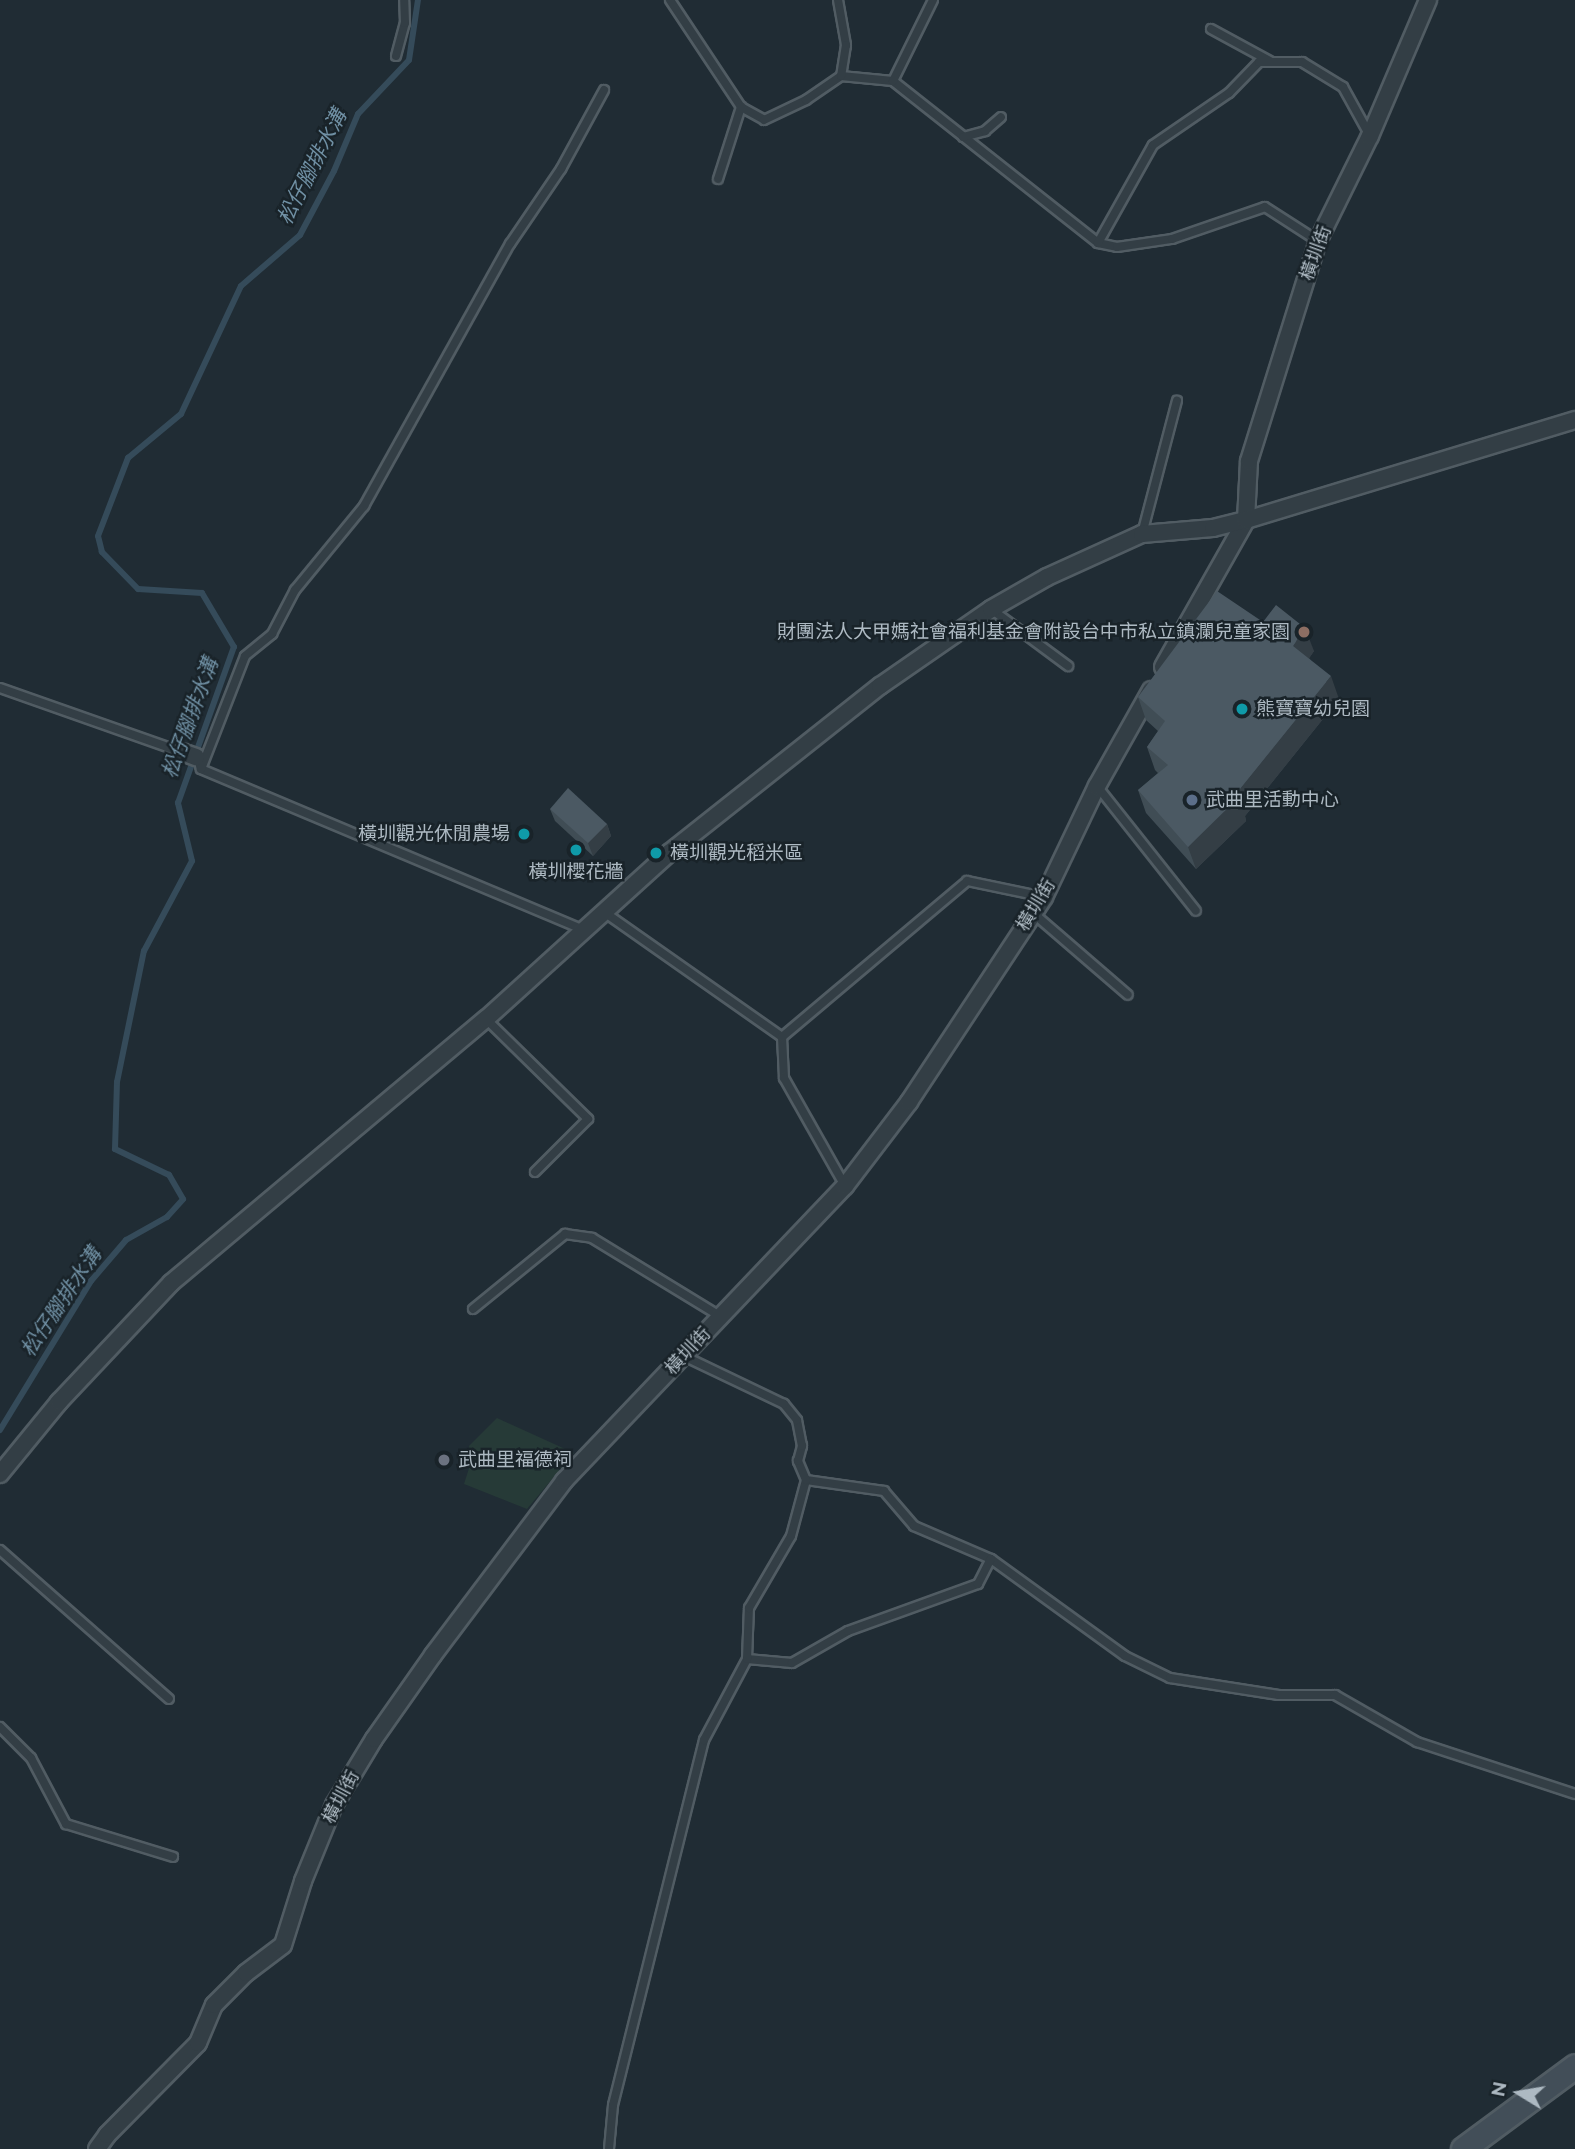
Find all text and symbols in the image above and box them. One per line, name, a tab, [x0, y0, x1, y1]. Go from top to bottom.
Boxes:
water label: 松仔腳排水溝	[272, 105, 352, 229]
street label: 橫圳街	[1296, 222, 1336, 284]
place label: 財團法人大甲媽社會福利基金會附設台中市私立鎮瀾兒童家園	[777, 621, 1290, 643]
marker: 財團法人大甲媽社會福利基金會附設台中市私立鎮瀾兒童家園	[1296, 624, 1312, 640]
water label: 松仔腳排水溝	[157, 654, 223, 782]
place label: 熊寶寶幼兒園	[1256, 698, 1370, 720]
marker: 熊寶寶幼兒園	[1234, 701, 1250, 717]
place label: 武曲里活動中心	[1206, 789, 1339, 811]
marker: 武曲里活動中心	[1184, 792, 1200, 808]
place label: 橫圳觀光休閒農場	[358, 823, 510, 845]
marker: 橫圳觀光休閒農場	[516, 826, 532, 842]
marker: 橫圳櫻花牆	[568, 842, 584, 858]
place label: 橫圳觀光稻米區	[670, 842, 803, 864]
marker: 橫圳觀光稻米區	[648, 845, 664, 861]
place label: 橫圳櫻花牆	[529, 861, 623, 883]
street label: 橫圳街	[1012, 875, 1060, 935]
water label: 松仔腳排水溝	[15, 1243, 107, 1361]
street label: 橫圳街	[660, 1322, 716, 1380]
place label: 武曲里福德祠	[458, 1449, 572, 1471]
marker: 武曲里福德祠	[436, 1452, 452, 1468]
street label: 橫圳街	[318, 1766, 364, 1828]
north arrow	[1484, 2058, 1554, 2128]
text: N	[1486, 2080, 1511, 2098]

